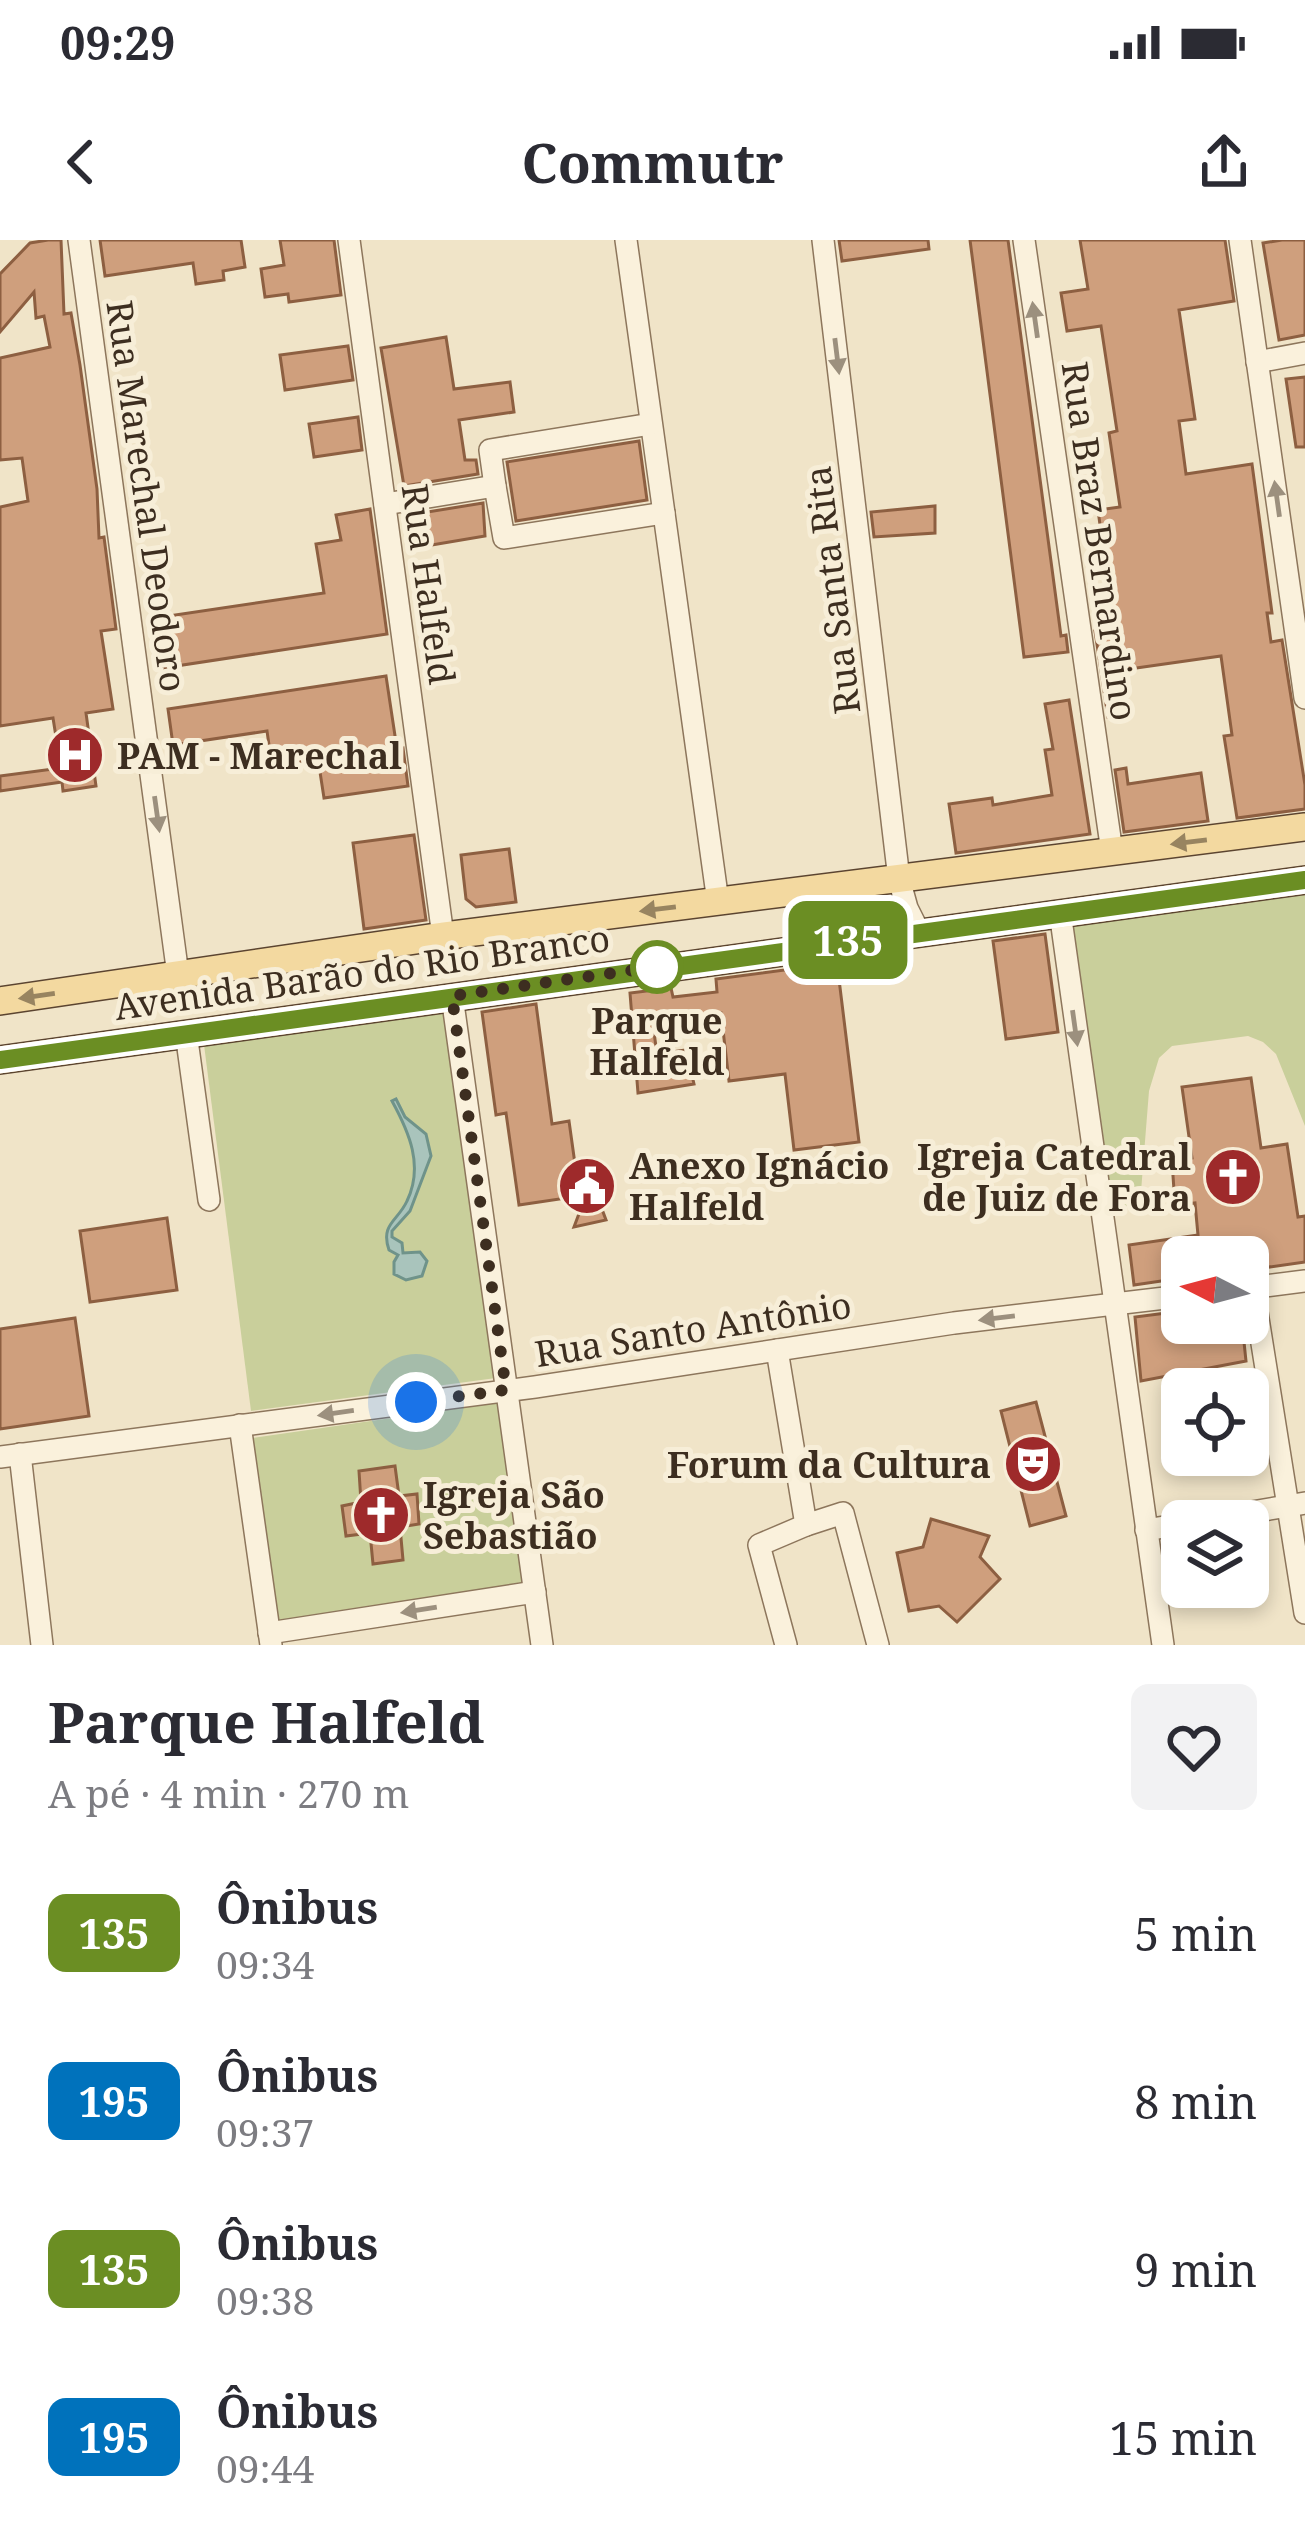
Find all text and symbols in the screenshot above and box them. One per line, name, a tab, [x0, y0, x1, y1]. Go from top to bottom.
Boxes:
text: 09:29	[60, 12, 175, 73]
text: Commutr	[522, 125, 783, 199]
icon: back	[48, 129, 114, 195]
icon: share	[1191, 129, 1257, 195]
street label: Rua Marechal Deodoro	[95, 297, 199, 695]
one-way arrow	[1025, 301, 1044, 339]
one-way arrow	[828, 338, 847, 375]
street label: Rua Braz Bernardino	[1051, 358, 1149, 724]
street label: Rua Santa Rita	[792, 463, 872, 717]
one-way arrow	[1267, 480, 1286, 517]
street label: Rua Halfeld	[391, 481, 467, 687]
hospital icon: PAM - Marechal	[44, 724, 106, 786]
place label: PAM - Marechal	[117, 731, 402, 780]
one-way arrow	[148, 796, 167, 833]
one-way arrow	[1170, 833, 1207, 852]
one-way arrow	[639, 900, 677, 919]
line badge: 135	[779, 901, 917, 979]
text: 135	[812, 911, 884, 968]
street label: Avenida Barão do Rio Branco	[111, 913, 613, 1031]
marker: Parque Halfeld	[632, 942, 682, 992]
one-way arrow	[17, 987, 55, 1006]
place label: Parque Halfeld	[589, 996, 725, 1086]
one-way arrow	[1066, 1009, 1085, 1047]
place label: Igreja Catedral de Juiz de Fora	[917, 1132, 1191, 1222]
place label: Anexo Ignácio Halfeld	[629, 1141, 889, 1231]
church icon: Igreja Catedral de Juiz de Fora	[1202, 1146, 1264, 1208]
public building icon: Anexo Ignácio Halfeld	[556, 1155, 618, 1217]
north arrow	[1161, 1236, 1269, 1344]
map controls	[1161, 1236, 1269, 1608]
street label: Rua Santo Antônio	[531, 1280, 855, 1378]
one-way arrow	[978, 1308, 1015, 1327]
button: locate	[1161, 1368, 1269, 1476]
your location	[386, 1372, 446, 1432]
one-way arrow	[317, 1403, 354, 1422]
theatre icon: Forum da Cultura	[1002, 1433, 1064, 1495]
place label: Forum da Cultura	[667, 1440, 991, 1489]
place label: Igreja São Sebastião	[423, 1470, 605, 1560]
church icon: Igreja São Sebastião	[350, 1484, 412, 1546]
button: layers	[1161, 1500, 1269, 1608]
one-way arrow	[400, 1601, 437, 1620]
text: Parque Halfeld	[48, 1682, 485, 1760]
button: heart	[1131, 1684, 1257, 1810]
text: A pé · 4 min · 270 m	[48, 1766, 409, 1819]
text: Ônibus	[216, 1876, 378, 1937]
text: 5 min	[1134, 1903, 1257, 1964]
text: 135	[78, 1904, 150, 1961]
text: 09:34	[216, 1937, 314, 1990]
text: Ônibus	[216, 2044, 378, 2105]
text: 8 min	[1134, 2071, 1257, 2132]
text: 195	[78, 2072, 150, 2129]
text: 09:37	[216, 2105, 314, 2158]
text: Ônibus	[216, 2212, 378, 2273]
text: 9 min	[1134, 2239, 1257, 2300]
text: 135	[78, 2240, 150, 2297]
text: 09:38	[216, 2273, 314, 2326]
text: Ônibus	[216, 2380, 378, 2441]
text: 15 min	[1109, 2407, 1257, 2468]
text: 195	[78, 2408, 150, 2465]
text: 09:44	[216, 2441, 314, 2494]

